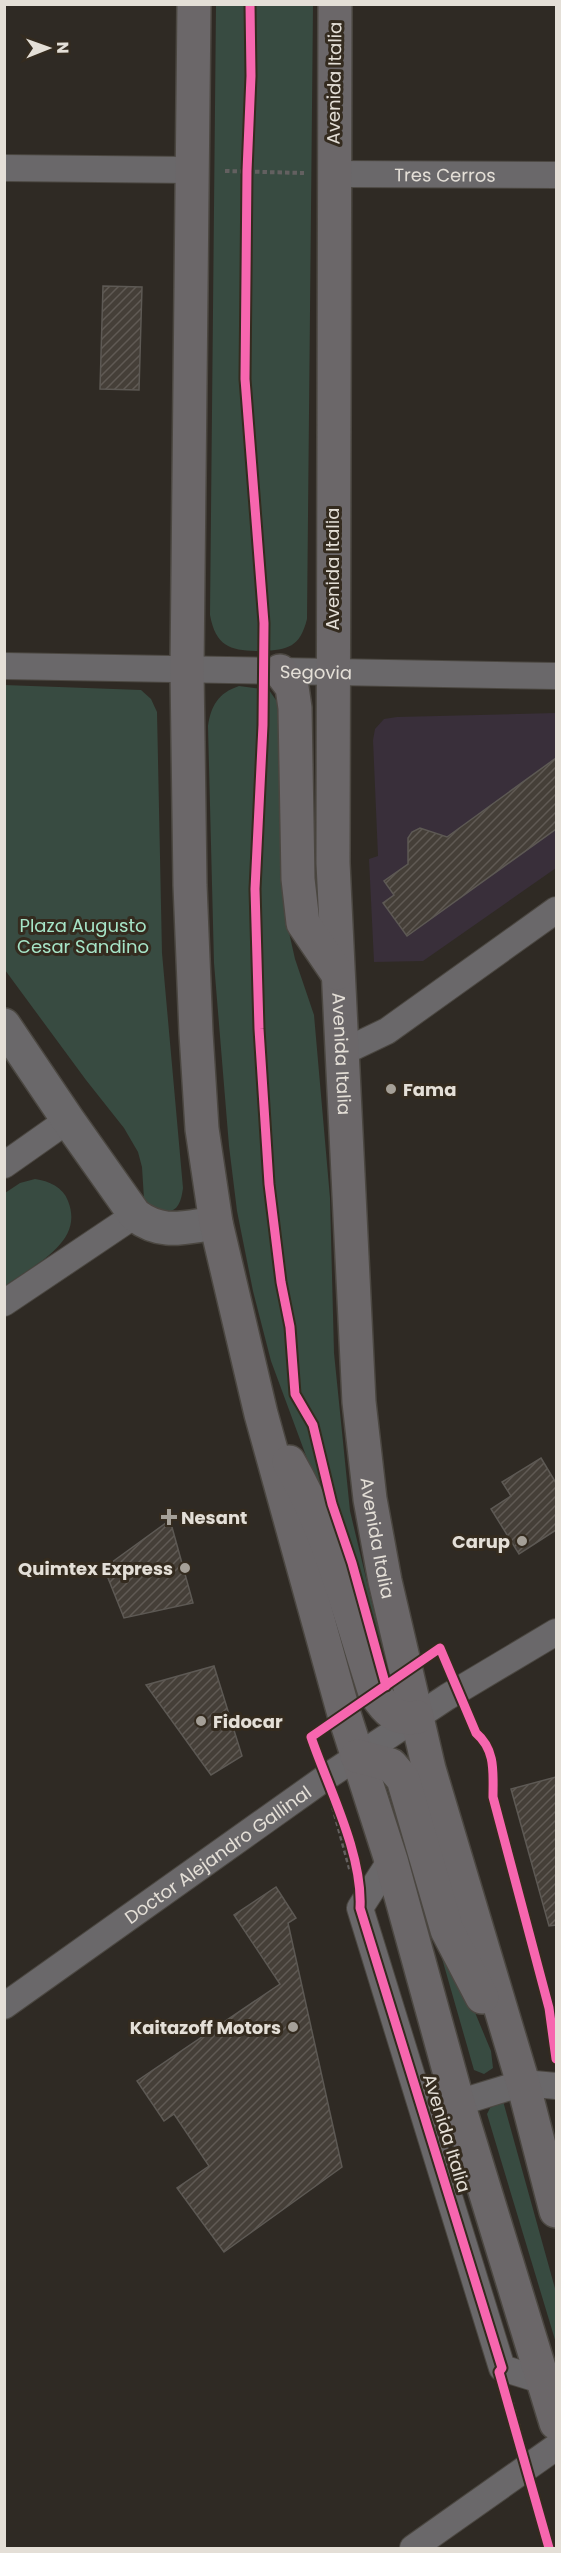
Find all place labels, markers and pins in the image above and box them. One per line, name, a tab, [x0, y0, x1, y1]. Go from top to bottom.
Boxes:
place label: Fama	[403, 1077, 456, 1102]
marker: Fama	[384, 1082, 398, 1096]
place label: Nesant	[181, 1505, 247, 1530]
marker: Nesant	[162, 1510, 176, 1524]
place label: Carup	[452, 1529, 510, 1554]
marker: Carup	[515, 1534, 529, 1548]
place label: Quimtex Express	[18, 1556, 173, 1581]
marker: Quimtex Express	[178, 1561, 192, 1575]
place label: Fidocar	[213, 1709, 283, 1734]
marker: Fidocar	[194, 1714, 208, 1728]
place label: Kaitazoff Motors	[130, 2015, 281, 2040]
marker: Kaitazoff Motors	[286, 2020, 300, 2034]

